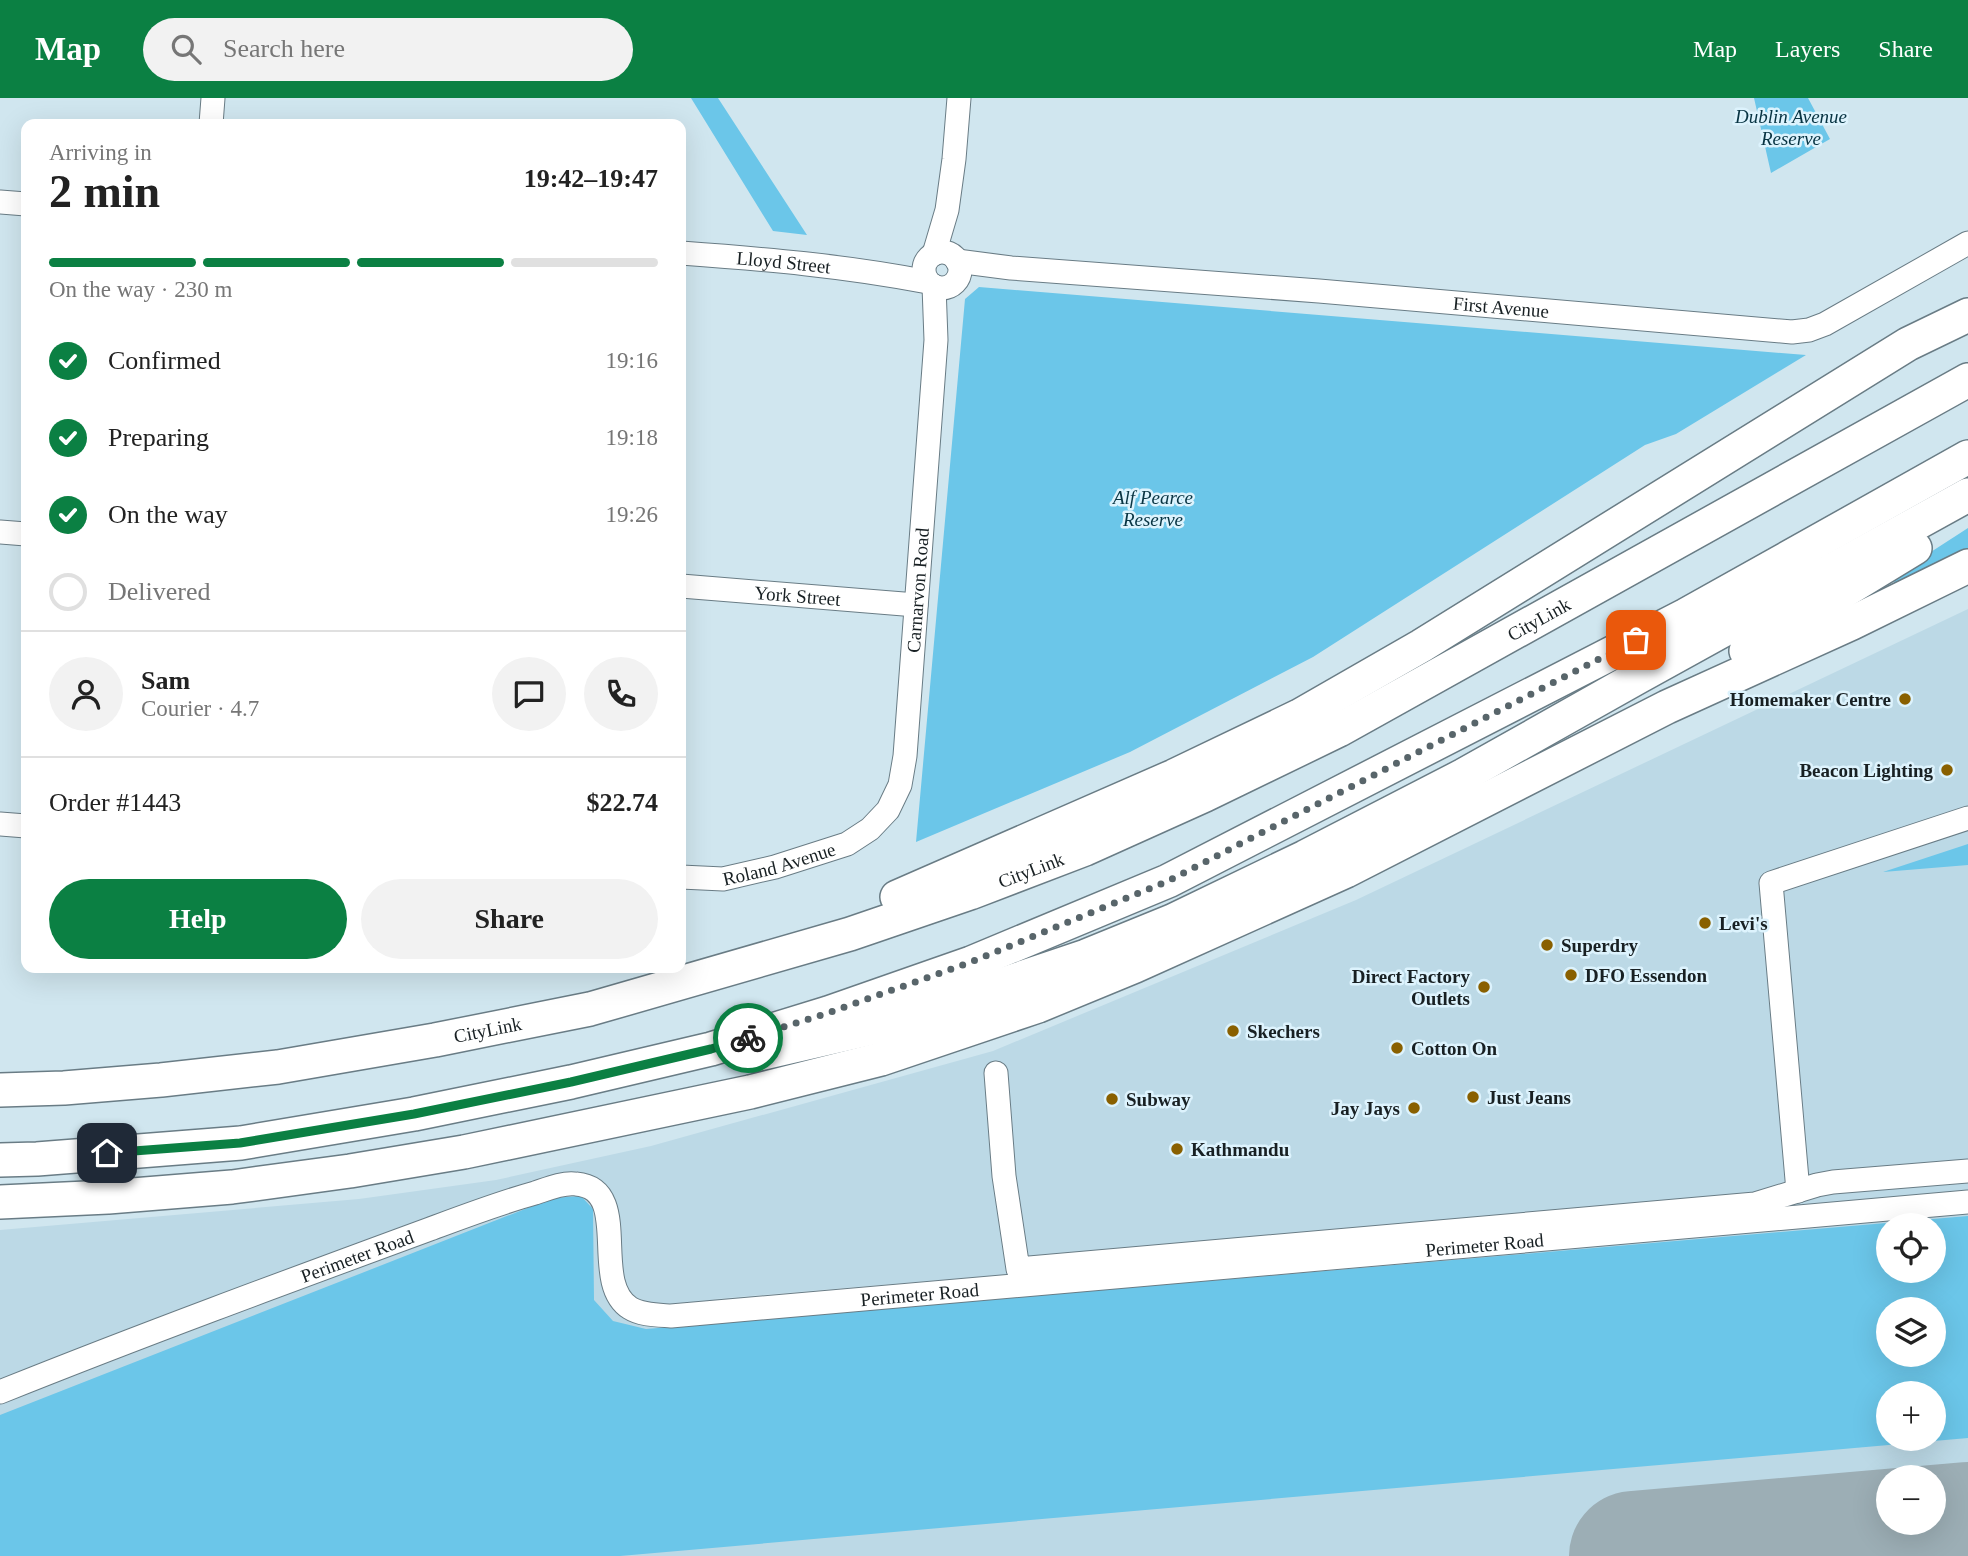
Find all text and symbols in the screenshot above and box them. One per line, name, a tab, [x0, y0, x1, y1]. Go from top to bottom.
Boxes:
search box	[143, 18, 633, 81]
icon: search	[167, 30, 205, 68]
text: Map	[35, 31, 101, 67]
text: Search here	[223, 34, 345, 63]
text: Map	[1693, 36, 1737, 62]
text: Layers	[1775, 36, 1840, 62]
text: Share	[1878, 36, 1933, 62]
park label: Dublin Avenue Reserve	[1734, 106, 1847, 149]
text: Arriving in	[49, 140, 152, 165]
text: 19:42–19:47	[524, 164, 658, 193]
text: 2 min	[49, 166, 160, 217]
street label: Lloyd Street	[736, 247, 833, 277]
text: On the way · 230 m	[49, 277, 232, 302]
street label: First Avenue	[1452, 292, 1550, 321]
icon: check	[49, 342, 87, 380]
text: Confirmed	[108, 346, 221, 375]
text: 19:16	[606, 348, 658, 373]
icon: check	[49, 419, 87, 457]
text: Preparing	[108, 423, 209, 452]
text: 19:18	[606, 425, 658, 450]
park label: Alf Pearce Reserve	[1111, 487, 1193, 530]
icon: check	[49, 496, 87, 534]
text: On the way	[108, 500, 228, 529]
text: 19:26	[606, 502, 658, 527]
street label: Carnarvon Road	[902, 527, 933, 653]
text: Delivered	[108, 577, 211, 606]
street label: York Street	[754, 581, 842, 609]
street label: CityLink	[1504, 593, 1574, 645]
pin	[1606, 610, 1666, 670]
icon: bag	[1617, 621, 1655, 659]
button: person	[49, 657, 123, 731]
button: chat	[492, 657, 566, 731]
button: phone	[584, 657, 658, 731]
text: Sam	[141, 666, 190, 695]
place label: Homemaker Centre	[1730, 689, 1891, 710]
marker: Homemaker Centre	[1897, 691, 1913, 707]
text: Courier · 4.7	[141, 696, 259, 721]
place label: Beacon Lighting	[1799, 760, 1933, 781]
marker: Beacon Lighting	[1939, 762, 1955, 778]
text: Order #1443	[49, 788, 181, 817]
text: $22.74	[587, 788, 658, 817]
street label: Roland Avenue	[720, 838, 838, 889]
street label: CityLink	[995, 847, 1067, 892]
button: Help	[49, 879, 347, 959]
button: Share	[361, 879, 658, 959]
place label: Levi's	[1719, 913, 1768, 934]
marker: Levi's	[1697, 915, 1713, 931]
place label: Superdry	[1561, 935, 1639, 956]
marker: Superdry	[1539, 937, 1555, 953]
place label: DFO Essendon	[1585, 965, 1707, 986]
place label: Direct Factory Outlets	[1352, 966, 1470, 1009]
marker: DFO Essendon	[1563, 967, 1579, 983]
marker: Direct Factory Outlets	[1476, 979, 1492, 995]
courier	[713, 1003, 783, 1073]
street label: CityLink	[452, 1012, 524, 1047]
icon: bike	[729, 1019, 767, 1057]
place label: Skechers	[1247, 1021, 1320, 1042]
marker: Skechers	[1225, 1023, 1241, 1039]
place label: Cotton On	[1411, 1038, 1497, 1059]
marker: Cotton On	[1389, 1040, 1405, 1056]
place label: Just Jeans	[1487, 1087, 1571, 1108]
place label: Subway	[1126, 1089, 1191, 1110]
marker: Just Jeans	[1465, 1089, 1481, 1105]
marker: Subway	[1104, 1091, 1120, 1107]
place label: Jay Jays	[1331, 1098, 1400, 1119]
marker: Jay Jays	[1406, 1100, 1422, 1116]
pin	[77, 1123, 137, 1183]
icon: home	[88, 1134, 126, 1172]
place label: Kathmandu	[1191, 1139, 1290, 1160]
marker: Kathmandu	[1169, 1141, 1185, 1157]
map controls	[1876, 1213, 1946, 1535]
button: locate	[1876, 1213, 1946, 1283]
street label: Perimeter Road	[298, 1225, 417, 1286]
street label: Perimeter Road	[1424, 1229, 1545, 1260]
street label: Perimeter Road	[860, 1278, 980, 1310]
button: layers	[1876, 1297, 1946, 1367]
button: +	[1876, 1381, 1946, 1451]
button: −	[1876, 1465, 1946, 1535]

